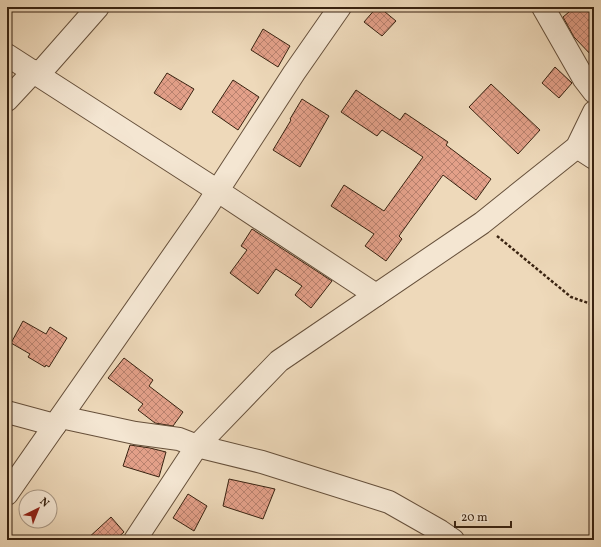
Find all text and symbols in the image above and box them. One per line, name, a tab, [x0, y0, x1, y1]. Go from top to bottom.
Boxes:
north arrow	[18, 489, 58, 529]
text: N	[36, 495, 52, 511]
scale bar	[455, 503, 511, 529]
text: 20 m	[461, 510, 488, 526]

